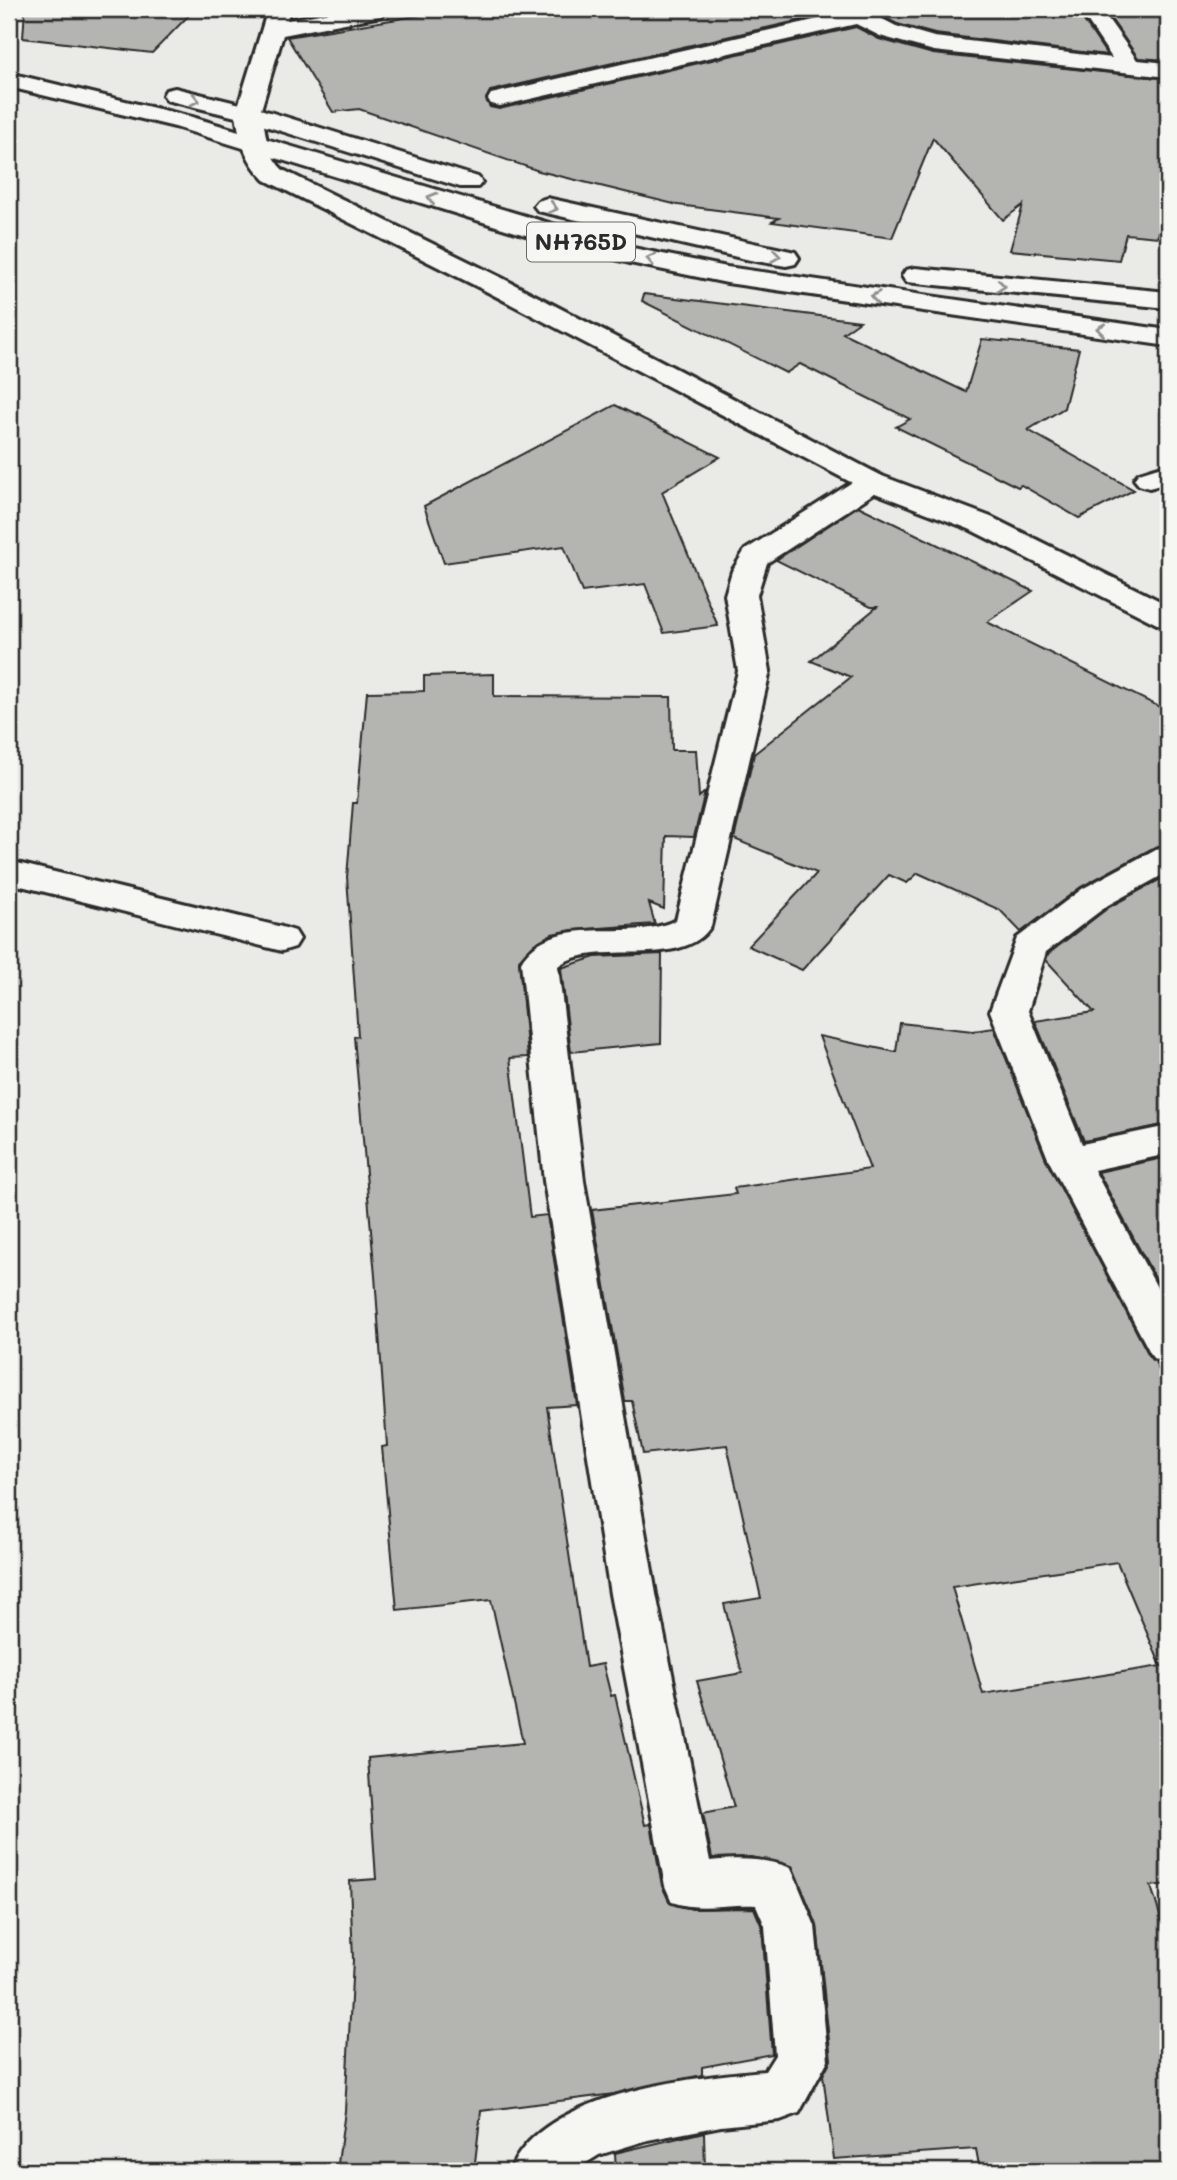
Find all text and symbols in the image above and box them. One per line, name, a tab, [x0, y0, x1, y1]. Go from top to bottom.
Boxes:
one-way arrow	[189, 92, 201, 106]
one-way arrow	[426, 192, 438, 207]
one-way arrow	[547, 200, 559, 214]
road number: NH765D	[527, 222, 635, 262]
one-way arrow	[770, 248, 781, 263]
one-way arrow	[645, 253, 657, 268]
one-way arrow	[996, 278, 1007, 293]
one-way arrow	[869, 290, 881, 305]
one-way arrow	[1095, 321, 1106, 336]

